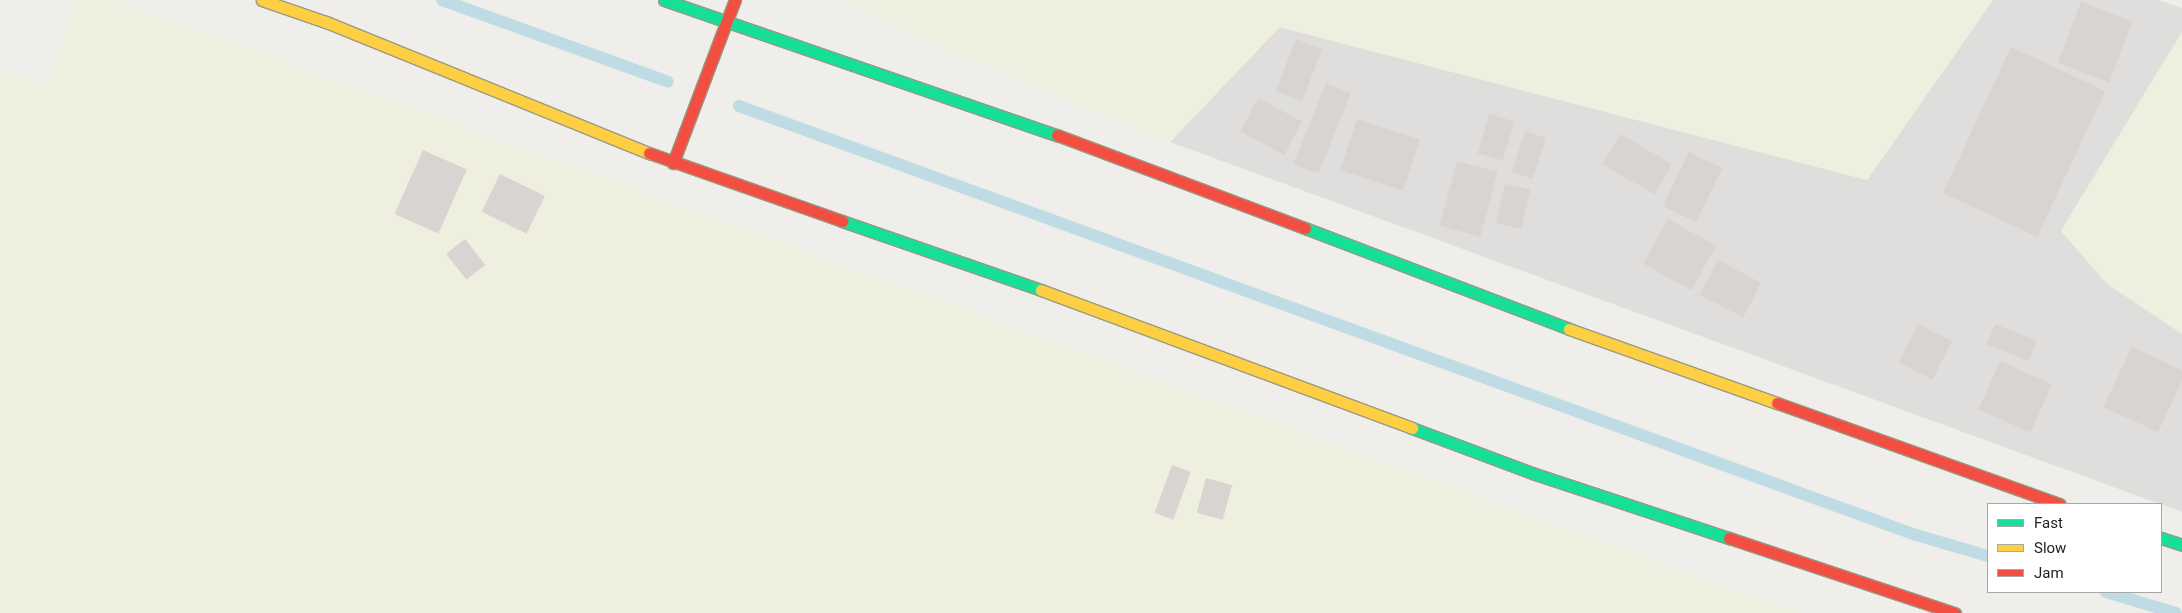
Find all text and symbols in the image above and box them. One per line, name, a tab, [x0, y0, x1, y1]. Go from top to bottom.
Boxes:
legend	[1987, 503, 2162, 593]
text: Fast	[2034, 514, 2063, 532]
text: Slow	[2034, 539, 2066, 557]
text: Jam	[2034, 564, 2064, 582]

